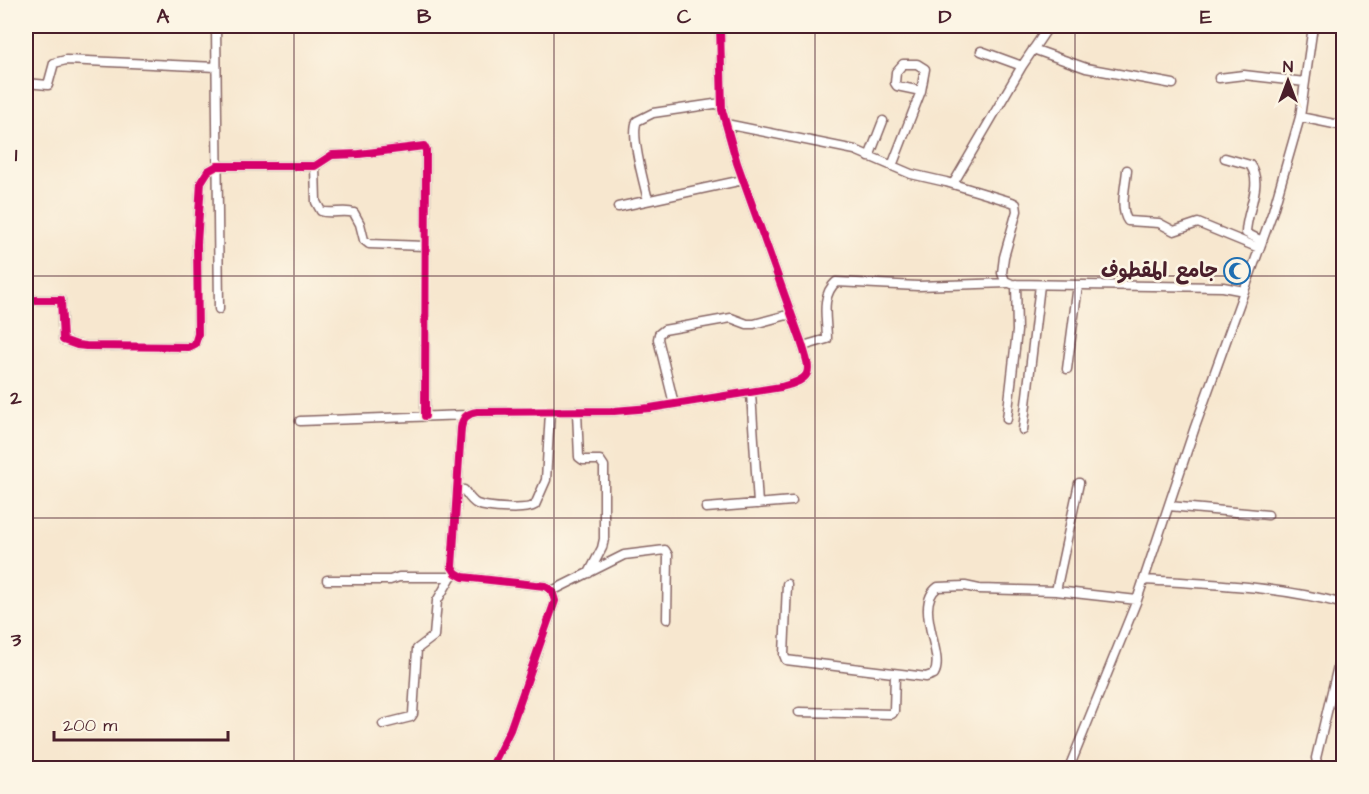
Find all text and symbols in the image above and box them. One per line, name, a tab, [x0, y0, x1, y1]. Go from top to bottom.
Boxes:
text: A	[157, 3, 170, 31]
text: B	[417, 3, 432, 31]
text: C	[677, 3, 692, 31]
text: D	[939, 3, 952, 31]
text: E	[1200, 3, 1212, 31]
north arrow	[1258, 51, 1318, 111]
text: N	[1283, 56, 1293, 78]
text: 1	[15, 141, 18, 169]
mosque icon: جامع المقطوف	[1222, 256, 1252, 286]
place label: جامع المقطوف	[1101, 257, 1218, 285]
text: 2	[9, 384, 22, 412]
text: 3	[10, 626, 22, 654]
scale bar	[54, 704, 228, 742]
text: 200 m	[63, 713, 117, 738]

